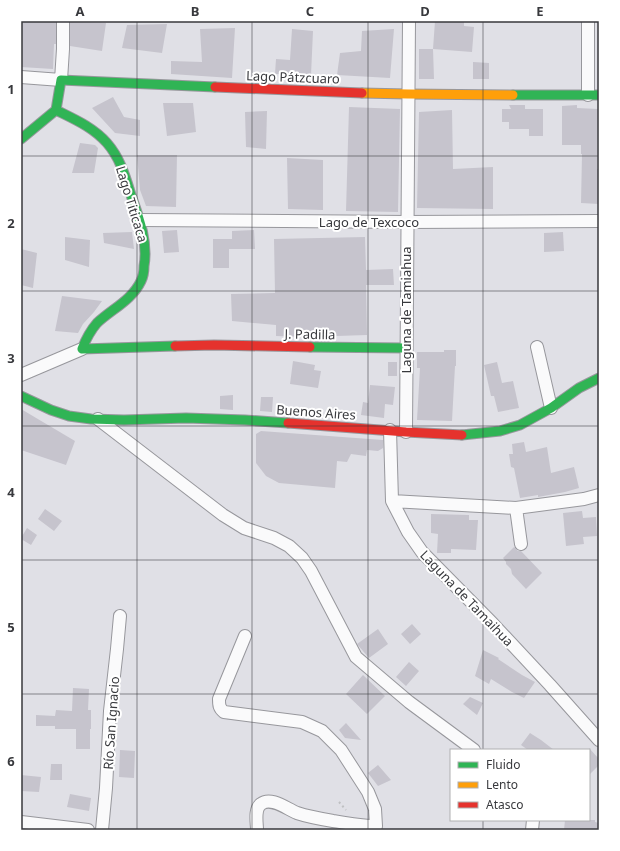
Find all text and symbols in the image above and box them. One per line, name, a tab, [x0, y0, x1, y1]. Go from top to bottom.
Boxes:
text: A	[76, 2, 85, 20]
text: B	[191, 2, 199, 20]
text: C	[306, 2, 314, 20]
text: D	[420, 2, 430, 20]
text: E	[536, 2, 544, 20]
street label: Lago Pátzcuaro	[246, 66, 340, 88]
text: 1	[7, 80, 15, 98]
street label: Lago Titicaca	[112, 164, 152, 244]
street label: Lago de Texcoco	[319, 213, 419, 231]
text: 2	[7, 214, 15, 232]
street label: Laguna de Tamiahua	[397, 246, 415, 374]
street label: J. Padilla	[282, 325, 336, 343]
text: 3	[7, 349, 15, 367]
street label: Buenos Aires	[276, 400, 356, 424]
text: 4	[7, 483, 15, 501]
street label: Laguna de Tamaihua	[416, 546, 518, 650]
text: 5	[7, 618, 15, 636]
street label: Río San Ignacio	[99, 675, 123, 770]
legend	[450, 749, 590, 821]
text: 6	[7, 752, 15, 770]
text: Fluido	[486, 756, 520, 773]
text: Lento	[486, 776, 518, 793]
text: Atasco	[486, 796, 524, 813]

